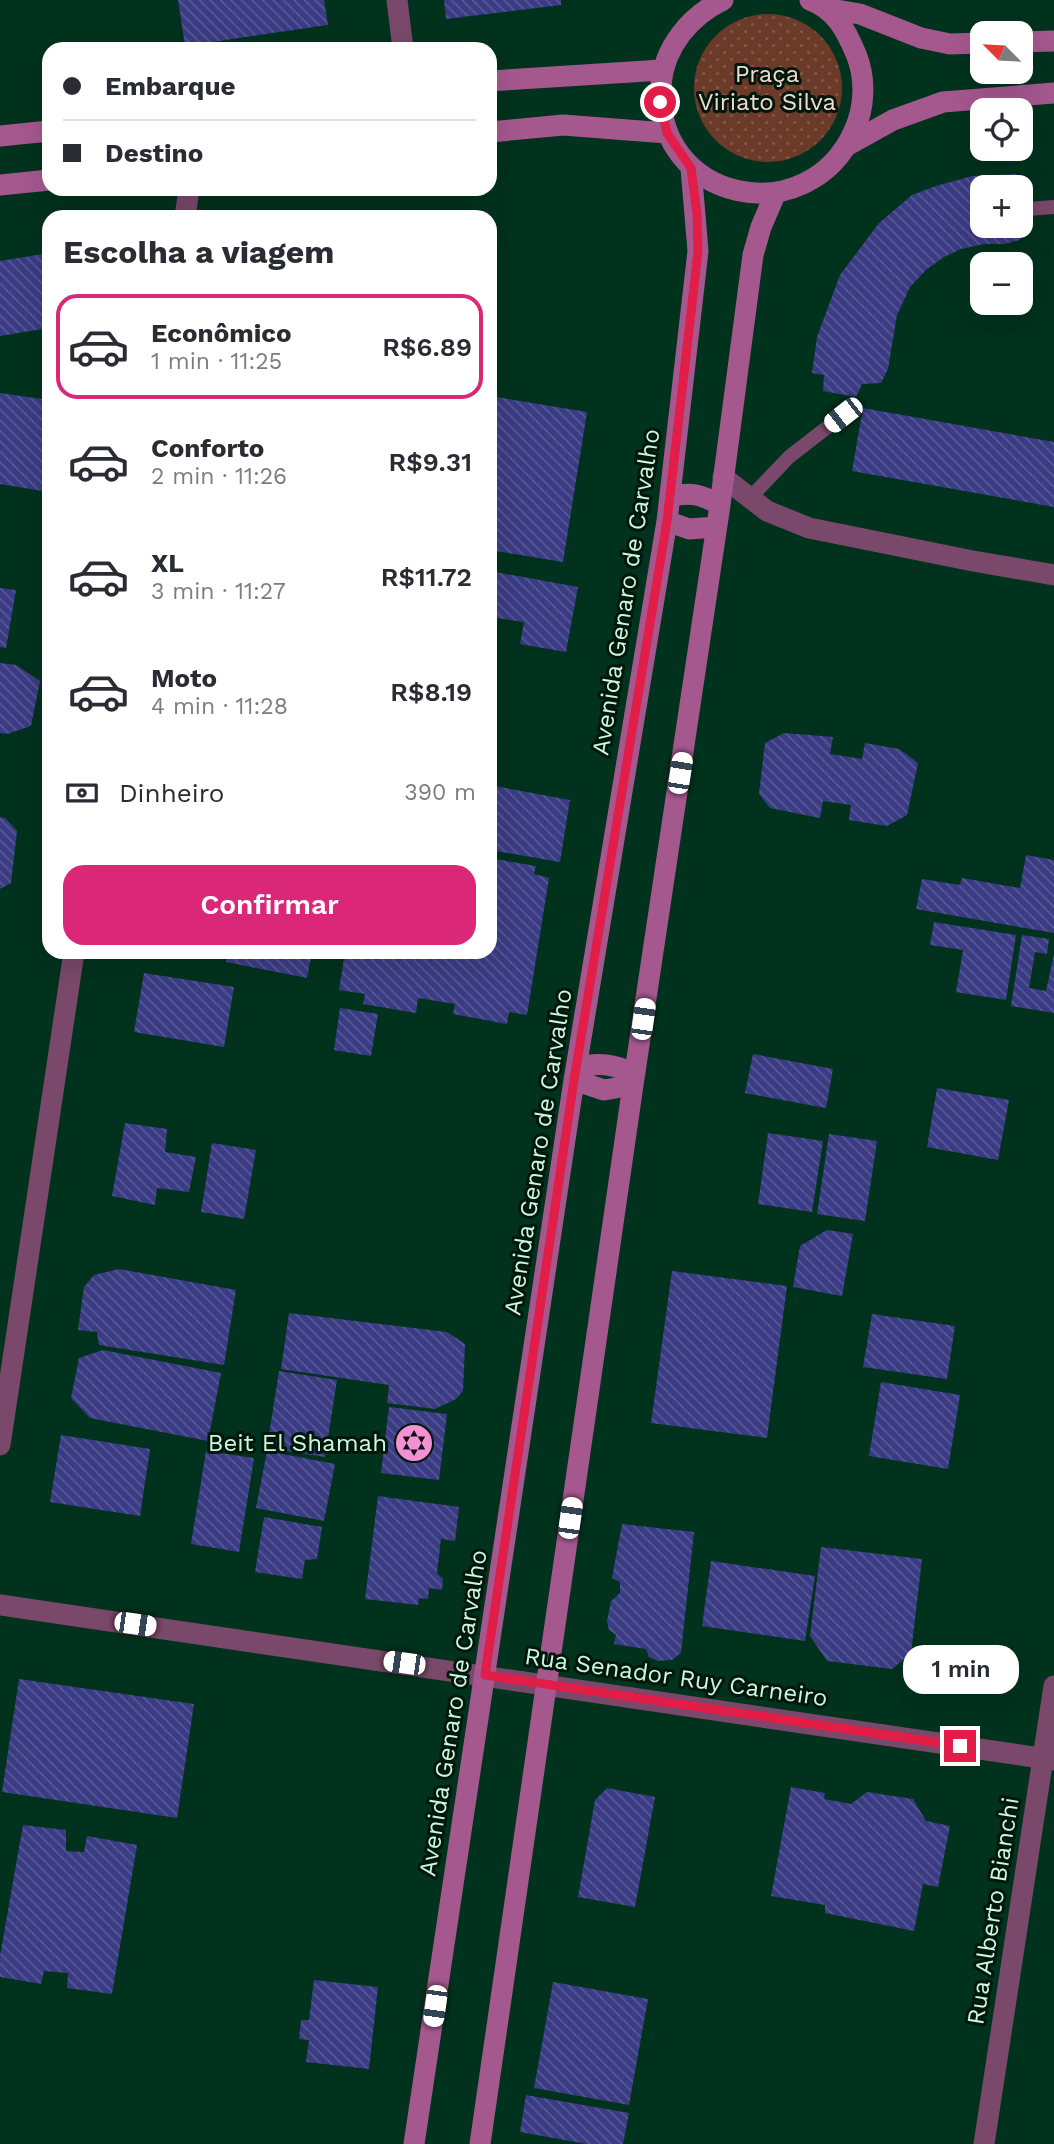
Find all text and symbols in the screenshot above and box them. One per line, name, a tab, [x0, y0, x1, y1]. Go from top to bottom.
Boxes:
north arrow	[970, 21, 1032, 84]
map controls	[970, 21, 1033, 315]
park label: Praça Viriato Silva	[698, 60, 836, 116]
text: Embarque	[105, 71, 236, 101]
route start	[644, 86, 676, 118]
button: locate	[970, 98, 1033, 161]
text: Destino	[105, 138, 203, 168]
button: +	[970, 175, 1033, 238]
text: Escolha a viagem	[63, 233, 334, 271]
button: −	[970, 252, 1033, 315]
icon: car	[67, 315, 130, 378]
text: Econômico	[151, 318, 292, 348]
text: R$6.89	[382, 332, 472, 362]
text: 1 min · 11:25	[151, 348, 282, 375]
car	[820, 394, 867, 436]
street label: Avenida Genaro de Carvalho	[586, 427, 666, 757]
icon: car	[67, 430, 130, 493]
text: Conforto	[151, 433, 264, 463]
text: R$9.31	[389, 447, 472, 477]
text: 2 min · 11:26	[151, 463, 287, 490]
icon: car	[67, 545, 130, 608]
text: XL	[151, 548, 184, 578]
text: R$11.72	[381, 562, 472, 592]
text: 3 min · 11:27	[151, 578, 286, 605]
icon: car	[67, 660, 130, 723]
text: Moto	[151, 663, 217, 693]
text: R$8.19	[390, 677, 472, 707]
text: 4 min · 11:28	[151, 693, 288, 720]
car	[667, 751, 694, 795]
icon: cash	[63, 774, 101, 812]
text: Dinheiro	[119, 778, 224, 808]
text: 390 m	[404, 779, 476, 806]
button: Confirmar	[63, 865, 476, 945]
street label: Avenida Genaro de Carvalho	[498, 987, 578, 1317]
car	[630, 997, 657, 1041]
synagogue icon: Beit El Shamah	[393, 1422, 435, 1464]
place label: Beit El Shamah	[208, 1429, 387, 1457]
car	[557, 1496, 584, 1540]
street label: Avenida Genaro de Carvalho	[413, 1548, 493, 1878]
car	[113, 1611, 158, 1637]
street label: Rua Senador Ruy Carneiro	[523, 1642, 829, 1712]
callout: 1 min	[902, 1644, 1018, 1694]
car	[382, 1650, 427, 1676]
text: 1 min	[931, 1656, 991, 1683]
route end	[944, 1730, 976, 1762]
street label: Rua Alberto Bianchi	[961, 1795, 1025, 2027]
car	[422, 1984, 449, 2028]

